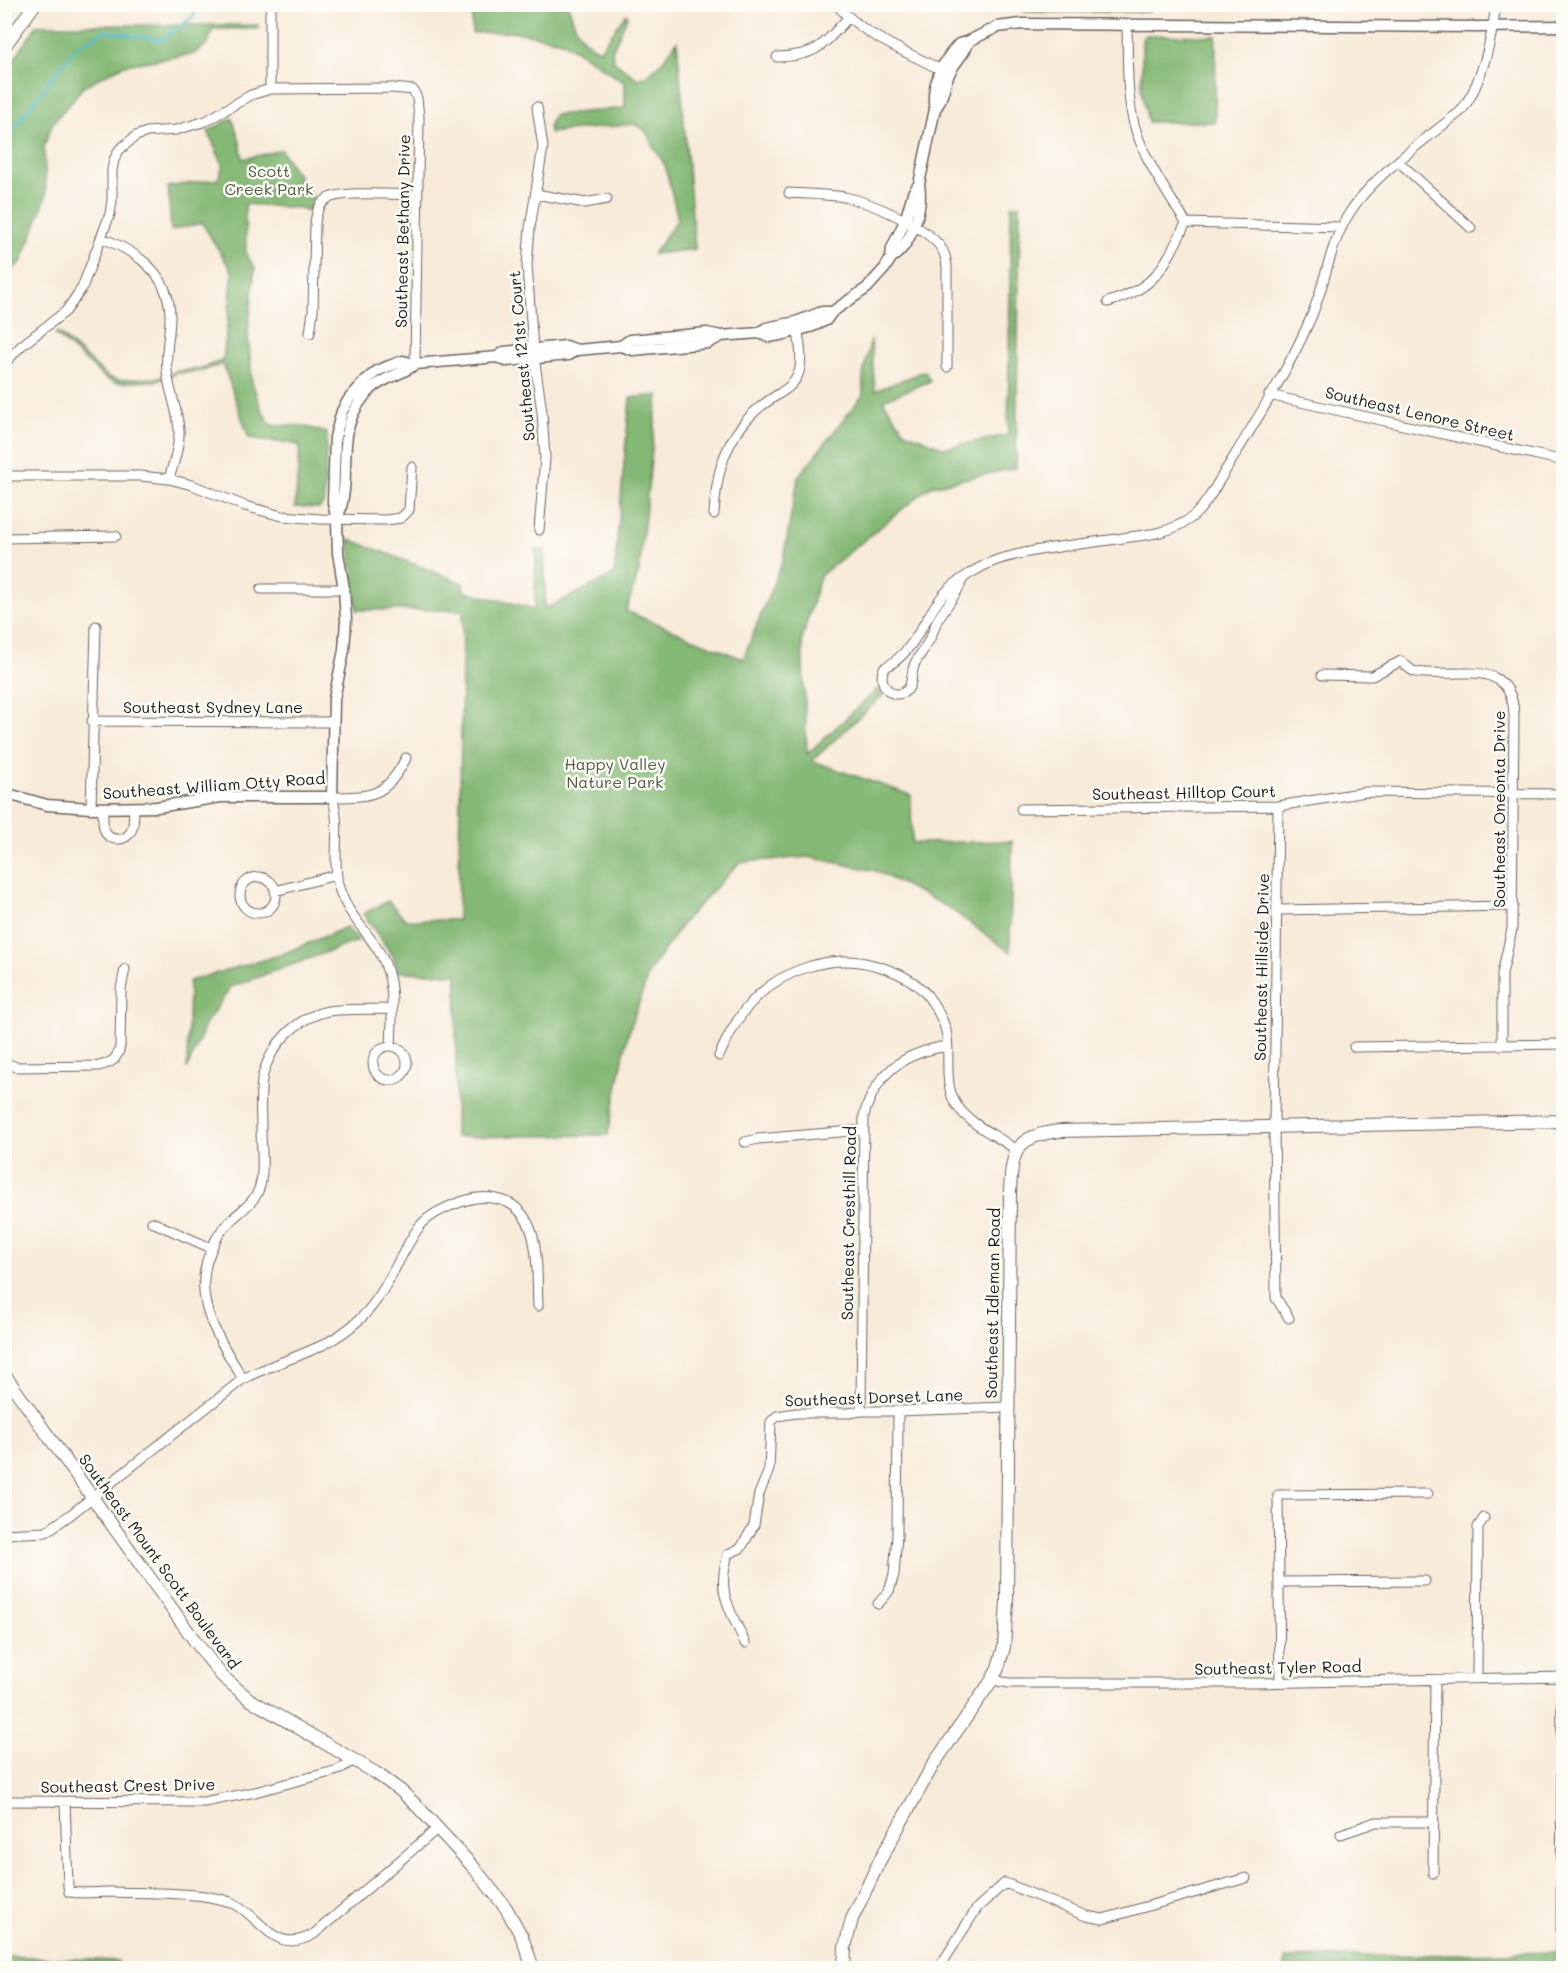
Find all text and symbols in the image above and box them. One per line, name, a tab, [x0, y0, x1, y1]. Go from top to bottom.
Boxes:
street label: Southeast Bethany Drive	[390, 134, 414, 328]
park label: Scott Creek Park	[224, 160, 314, 199]
street label: Southeast 121st Court	[503, 270, 539, 442]
street label: Southeast Lenore Street	[1323, 381, 1517, 445]
street label: Southeast Sydney Lane	[123, 696, 303, 717]
street label: Southeast Oneonta Drive	[1488, 710, 1509, 908]
park label: Happy Valley Nature Park	[564, 753, 666, 792]
street label: Southeast William Otty Road	[102, 767, 326, 803]
street label: Southeast Hilltop Court	[1092, 780, 1276, 804]
street label: Southeast Hillside Drive	[1249, 873, 1273, 1061]
street label: Southeast Cresthill Road	[836, 1126, 860, 1320]
street label: Southeast Idleman Road	[980, 1207, 1004, 1399]
street label: Southeast Dorset Lane	[784, 1383, 964, 1411]
street label: Southeast Mount Scott Boulevard	[75, 1449, 245, 1673]
street label: Southeast Tyler Road	[1194, 1655, 1362, 1679]
street label: Southeast Crest Drive	[40, 1773, 216, 1797]

